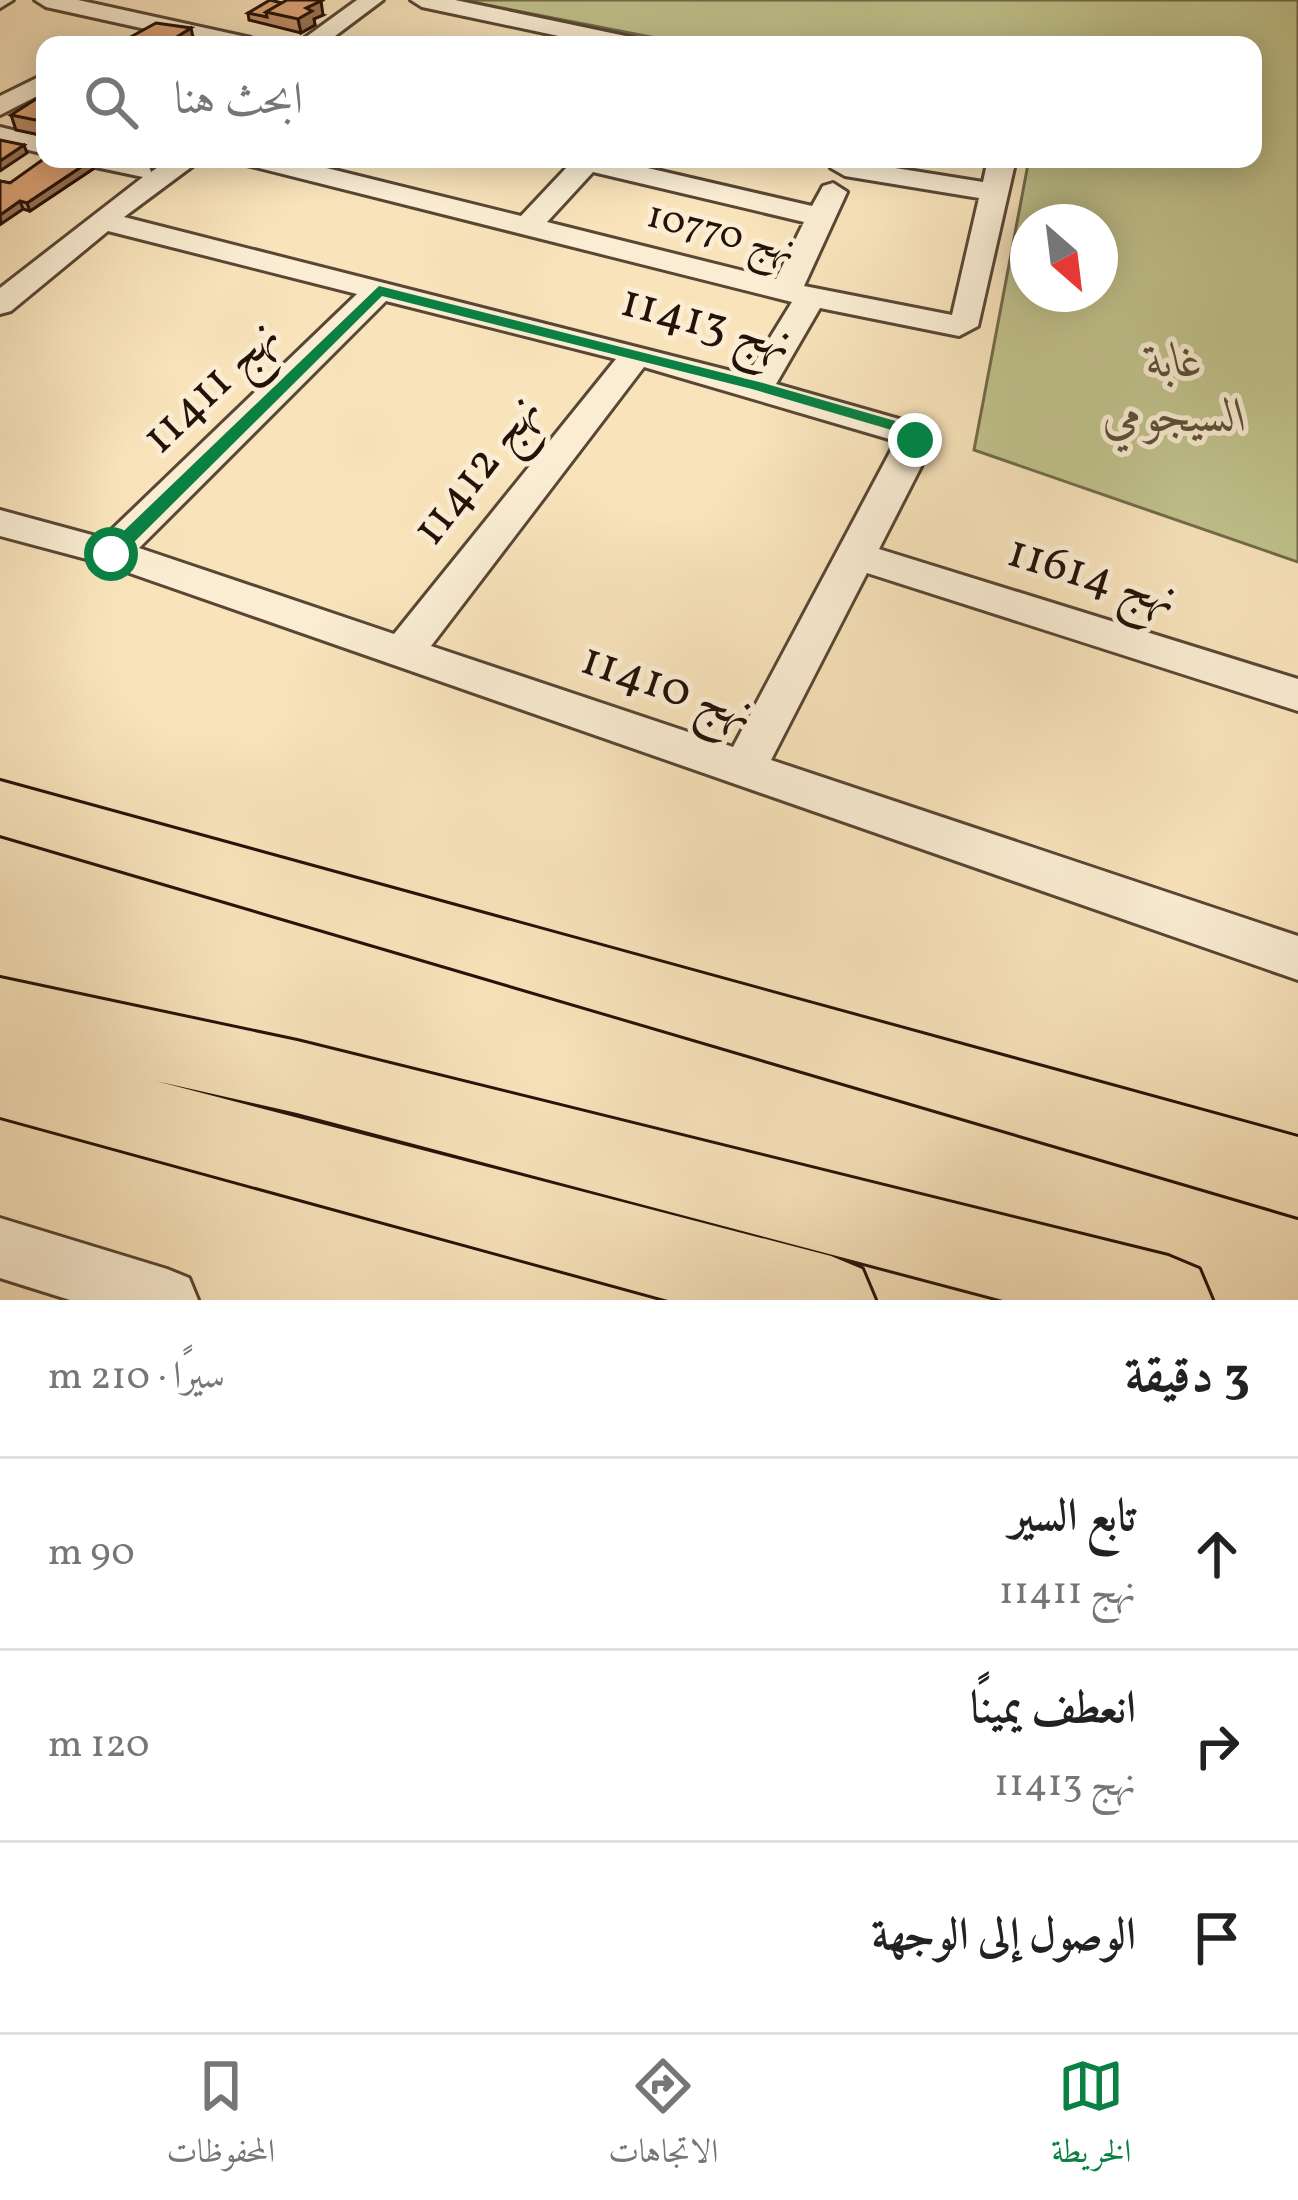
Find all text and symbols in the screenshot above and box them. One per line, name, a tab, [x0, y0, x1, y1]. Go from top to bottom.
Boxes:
search box	[36, 36, 1262, 168]
icon: search	[78, 69, 144, 135]
text: ابحث هنا	[174, 70, 303, 133]
street label: نهج 10770	[640, 189, 801, 282]
north arrow	[1010, 204, 1118, 312]
street label: نهج 11413	[612, 269, 799, 384]
street label: نهج 11411	[128, 305, 300, 474]
park label: غابة السيجومي	[1102, 330, 1248, 453]
street label: نهج 11412	[397, 381, 563, 564]
route end	[888, 413, 942, 467]
street label: نهج 11614	[997, 519, 1185, 639]
route start	[84, 527, 138, 581]
street label: نهج 11410	[570, 627, 763, 754]
text: 3 دقيقة	[1125, 1342, 1250, 1413]
text: سيرًا · 210 m	[48, 1351, 225, 1405]
text: تابع السير	[1010, 1487, 1136, 1550]
icon: ahead	[1184, 1521, 1250, 1587]
text: 90 m	[48, 1527, 135, 1581]
text: نهج 11411	[999, 1566, 1136, 1620]
text: انعطف يمينًا	[970, 1679, 1136, 1742]
icon: right	[1184, 1713, 1250, 1779]
text: 120 m	[48, 1719, 149, 1773]
text: نهج 11413	[994, 1758, 1136, 1812]
icon: arrive	[1184, 1905, 1250, 1971]
text: الوصول إلى الوجهة	[871, 1906, 1136, 1969]
tab: المحفوظات	[166, 2053, 275, 2183]
tab: الاتجاهات	[608, 2053, 718, 2183]
tab: الخريطة	[1051, 2053, 1132, 2183]

